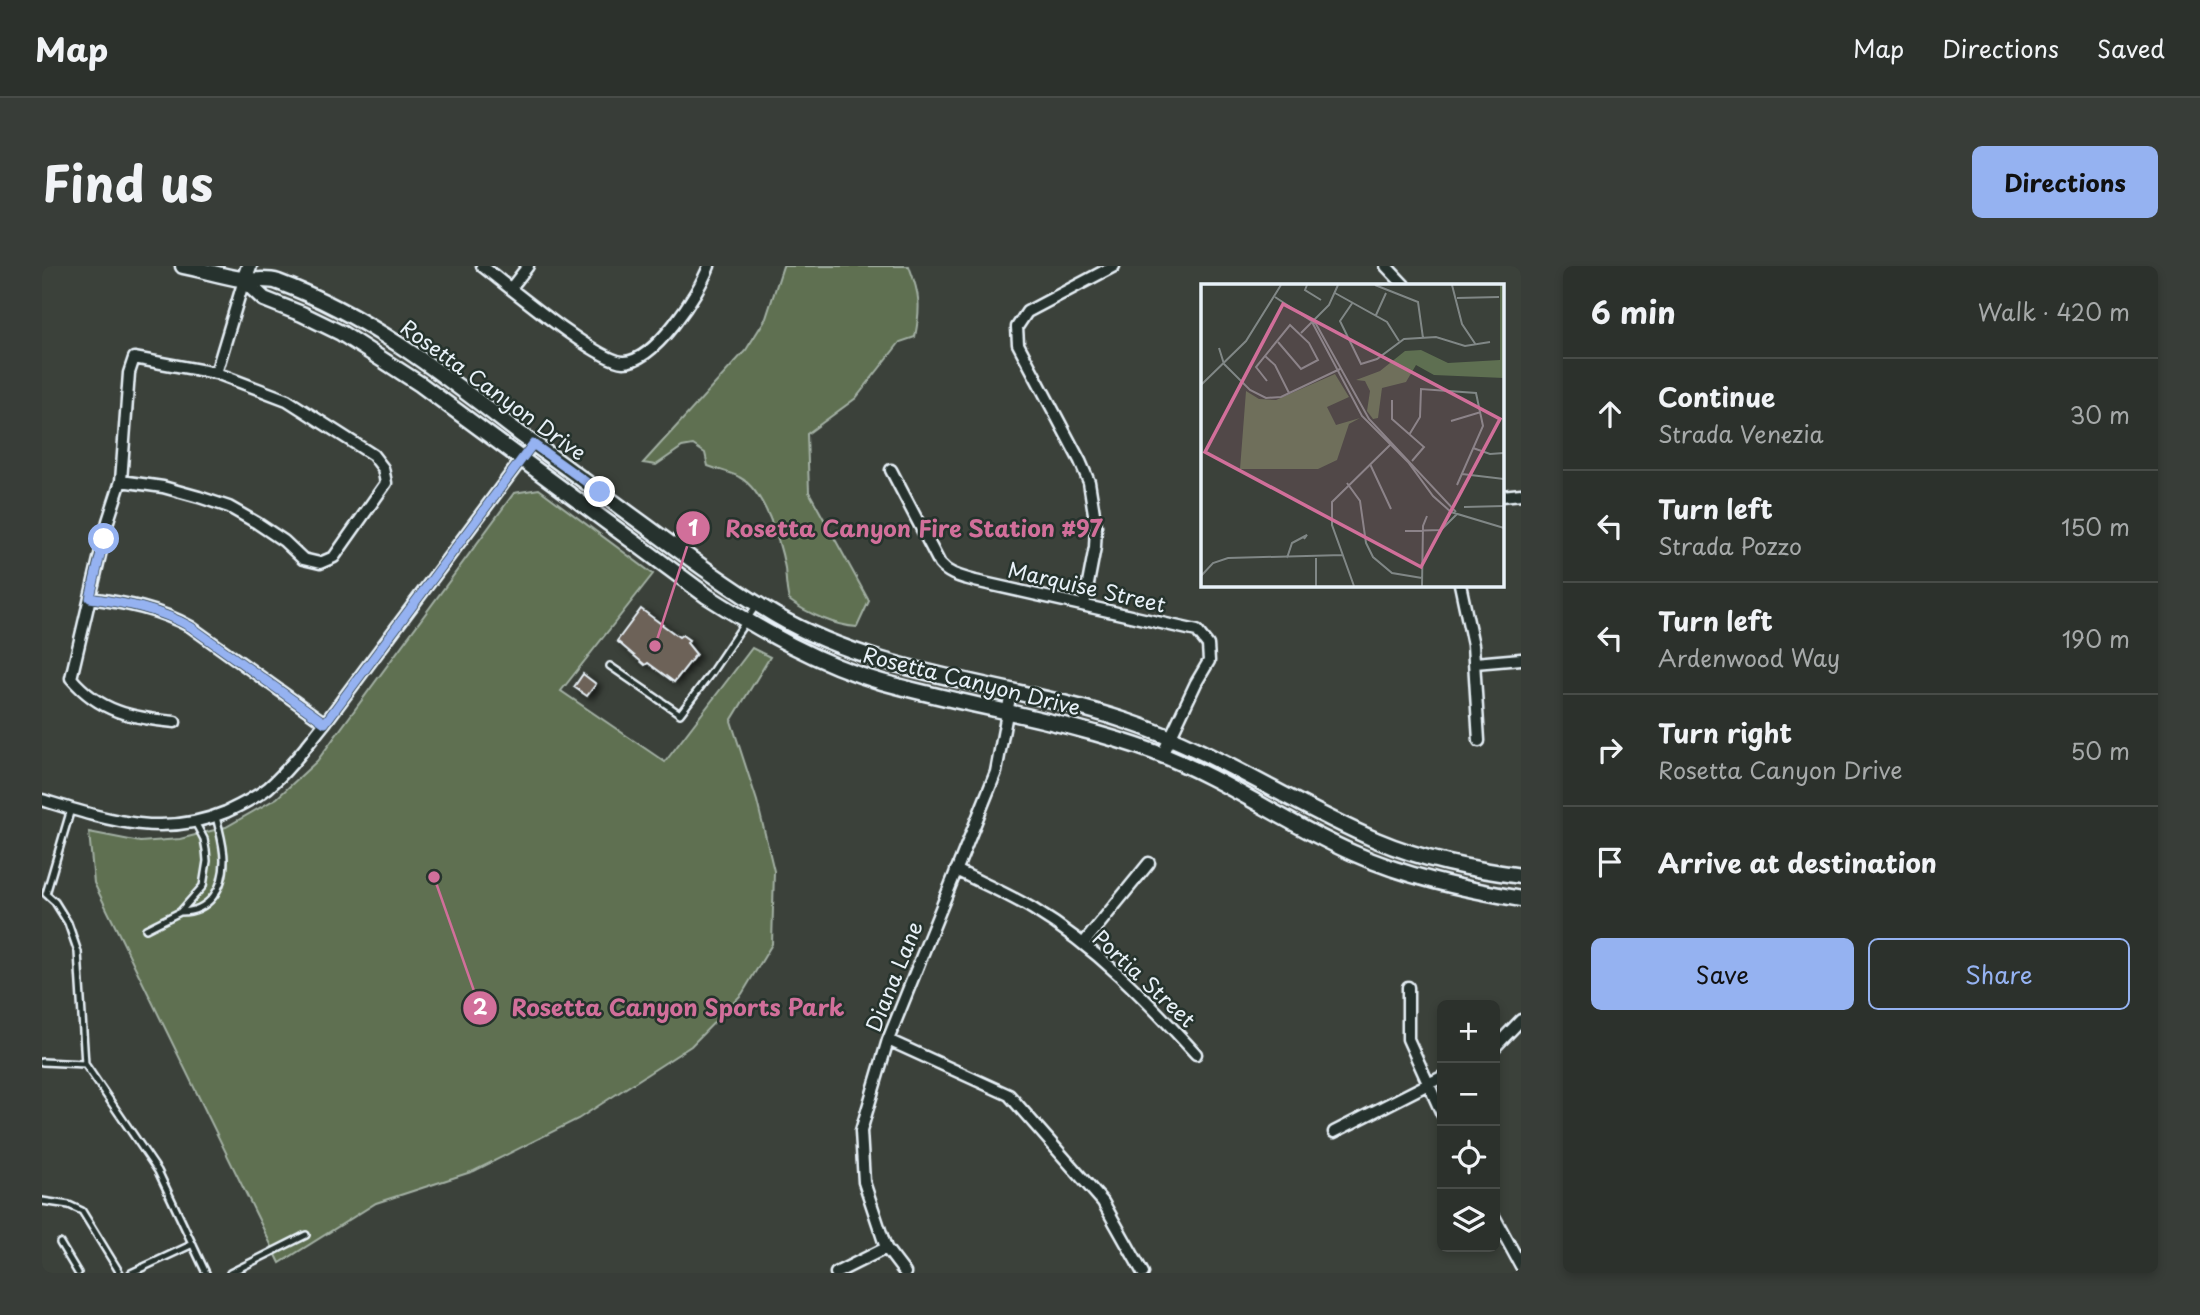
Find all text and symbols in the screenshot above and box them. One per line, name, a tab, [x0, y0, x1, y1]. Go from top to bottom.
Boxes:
text: Map	[35, 23, 108, 73]
text: Map	[1853, 30, 1904, 66]
text: Directions	[1942, 30, 2059, 66]
text: Saved	[2097, 30, 2165, 66]
text: Find us	[42, 145, 213, 219]
button: Directions	[1972, 146, 2158, 218]
inset map	[1201, 284, 1504, 586]
text: 6 min	[1591, 289, 1676, 334]
text: Walk · 420 m	[1978, 294, 2130, 329]
street label: Rosetta Canyon Drive	[394, 310, 594, 468]
text: Continue	[1658, 377, 1775, 416]
icon: ahead	[1591, 395, 1629, 433]
text: 30 m	[2069, 397, 2130, 432]
text: Strada Venezia	[1658, 416, 1824, 451]
route end	[584, 476, 615, 507]
text: Turn left	[1658, 489, 1773, 528]
callout: Rosetta Canyon Fire Station #97	[675, 506, 1118, 550]
icon: left	[1591, 507, 1629, 545]
text: 150 m	[2061, 509, 2130, 544]
text: Rosetta Canyon Fire Station #97	[725, 510, 1104, 545]
text: 1	[688, 511, 698, 543]
route start	[88, 523, 119, 554]
text: Strada Pozzo	[1658, 528, 1802, 563]
street label: Marquise Street	[1005, 552, 1169, 620]
text: Turn left	[1658, 601, 1773, 640]
icon: left	[1591, 619, 1629, 657]
text: 190 m	[2062, 621, 2130, 656]
street label: Rosetta Canyon Drive	[860, 637, 1084, 723]
text: Ardenwood Way	[1658, 640, 1840, 675]
text: Turn right	[1658, 713, 1792, 752]
icon: right	[1591, 731, 1629, 769]
text: 50 m	[2070, 733, 2130, 768]
text: Rosetta Canyon Drive	[1658, 752, 1902, 787]
icon: arrive	[1591, 843, 1629, 881]
text: Arrive at destination	[1658, 843, 1937, 882]
street label: Diana Lane	[856, 916, 930, 1036]
street label: Portia Street	[1086, 922, 1204, 1034]
button: Save	[1591, 938, 1854, 1010]
button: Share	[1868, 938, 2130, 1010]
callout: Rosetta Canyon Sports Park	[462, 986, 858, 1030]
text: Rosetta Canyon Sports Park	[511, 989, 845, 1024]
text: 2	[473, 990, 488, 1022]
map controls	[1437, 1000, 1500, 1252]
button: +	[1437, 1000, 1500, 1063]
button: −	[1437, 1063, 1500, 1126]
button: locate	[1437, 1126, 1500, 1189]
button: layers	[1437, 1189, 1500, 1252]

